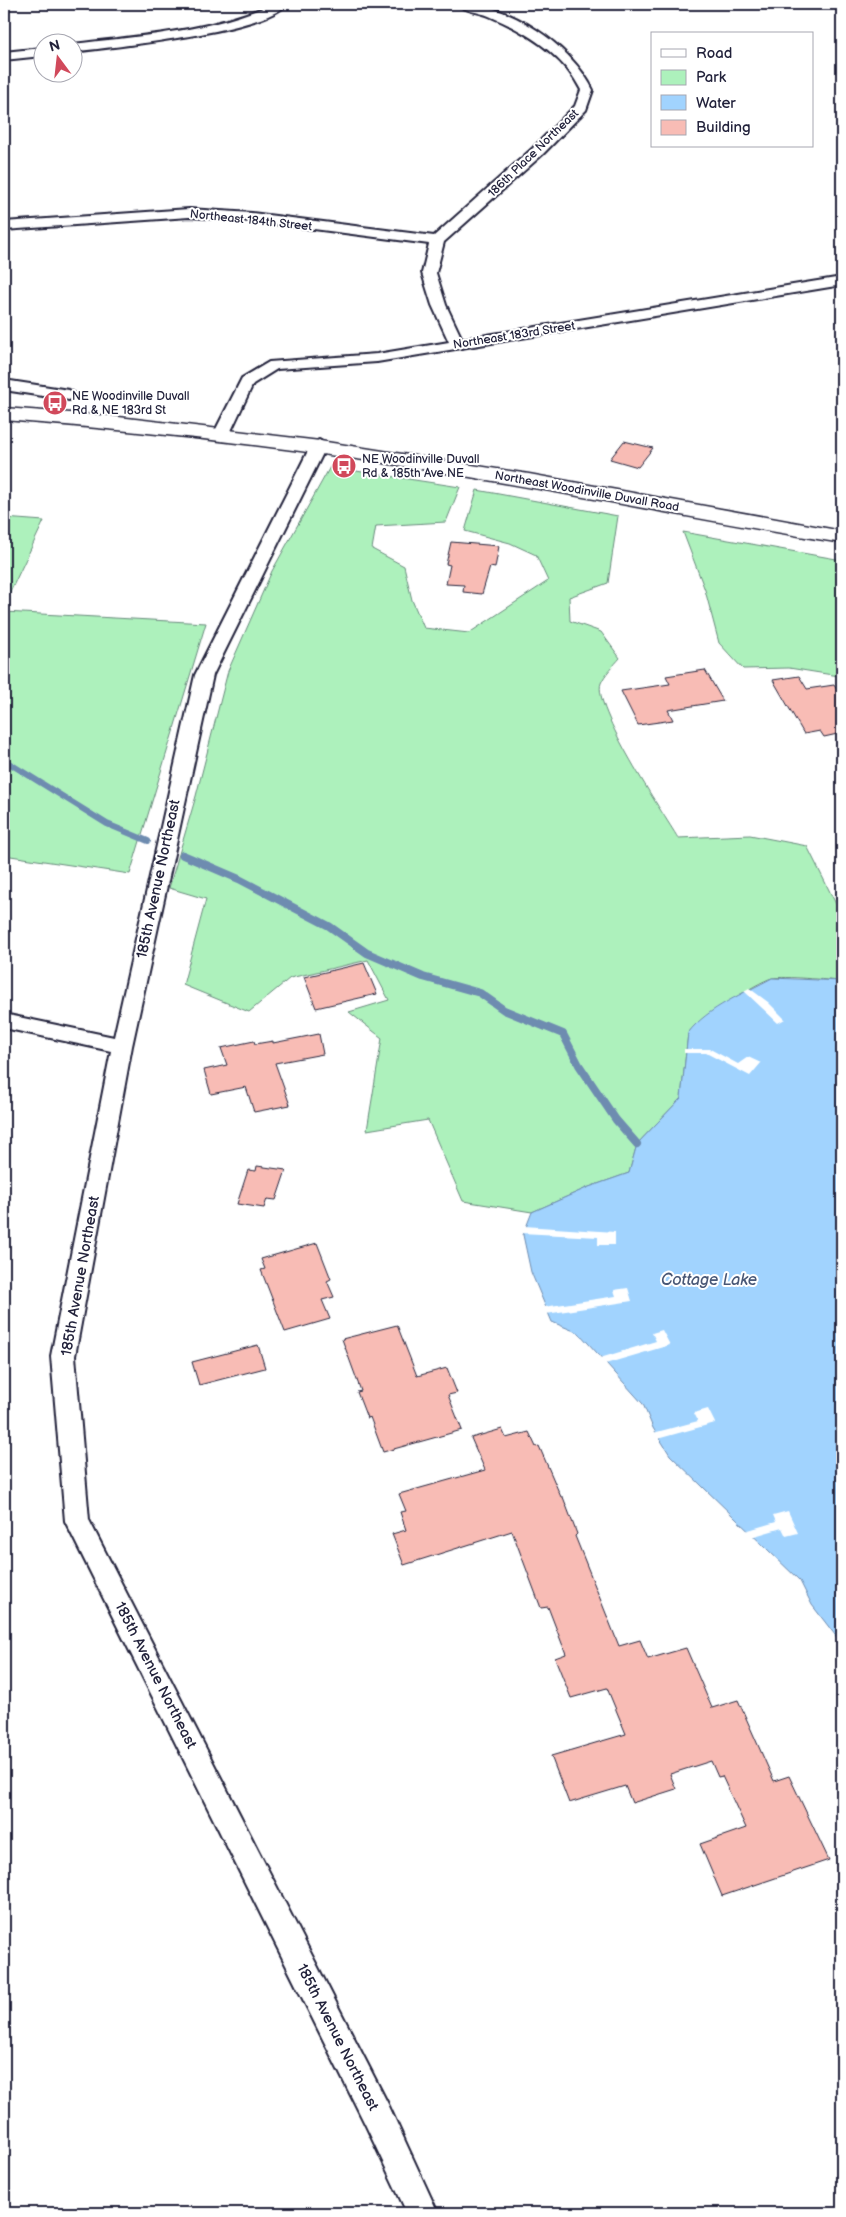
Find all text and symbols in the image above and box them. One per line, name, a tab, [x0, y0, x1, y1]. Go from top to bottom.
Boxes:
north arrow	[32, 32, 82, 82]
legend	[651, 32, 814, 148]
text: N	[47, 36, 62, 55]
text: Road	[696, 44, 732, 63]
text: Park	[696, 68, 727, 87]
text: Water	[696, 94, 736, 113]
street label: 186th Place Northeast	[485, 106, 582, 201]
text: Building	[696, 118, 751, 137]
street label: Northeast 184th Street	[189, 207, 313, 234]
street label: Northeast 183rd Street	[452, 318, 576, 353]
place label: NE Woodinville Duvall Rd & NE 183rd St	[72, 389, 189, 418]
bus stop icon: NE Woodinville Duvall Rd & NE 183rd St	[42, 390, 68, 416]
place label: NE Woodinville Duvall Rd & 185th Ave NE	[362, 452, 479, 481]
bus stop icon: NE Woodinville Duvall Rd & 185th Ave NE	[331, 453, 357, 479]
street label: Northeast Woodinville Duvall Road	[494, 468, 680, 515]
street label: 185th Avenue Northeast	[132, 797, 185, 960]
street label: 185th Avenue Northeast	[57, 1194, 104, 1358]
water label: Cottage Lake	[661, 1271, 757, 1290]
street label: 185th Avenue Northeast	[110, 1599, 201, 1752]
street label: 185th Avenue Northeast	[292, 1961, 383, 2114]

